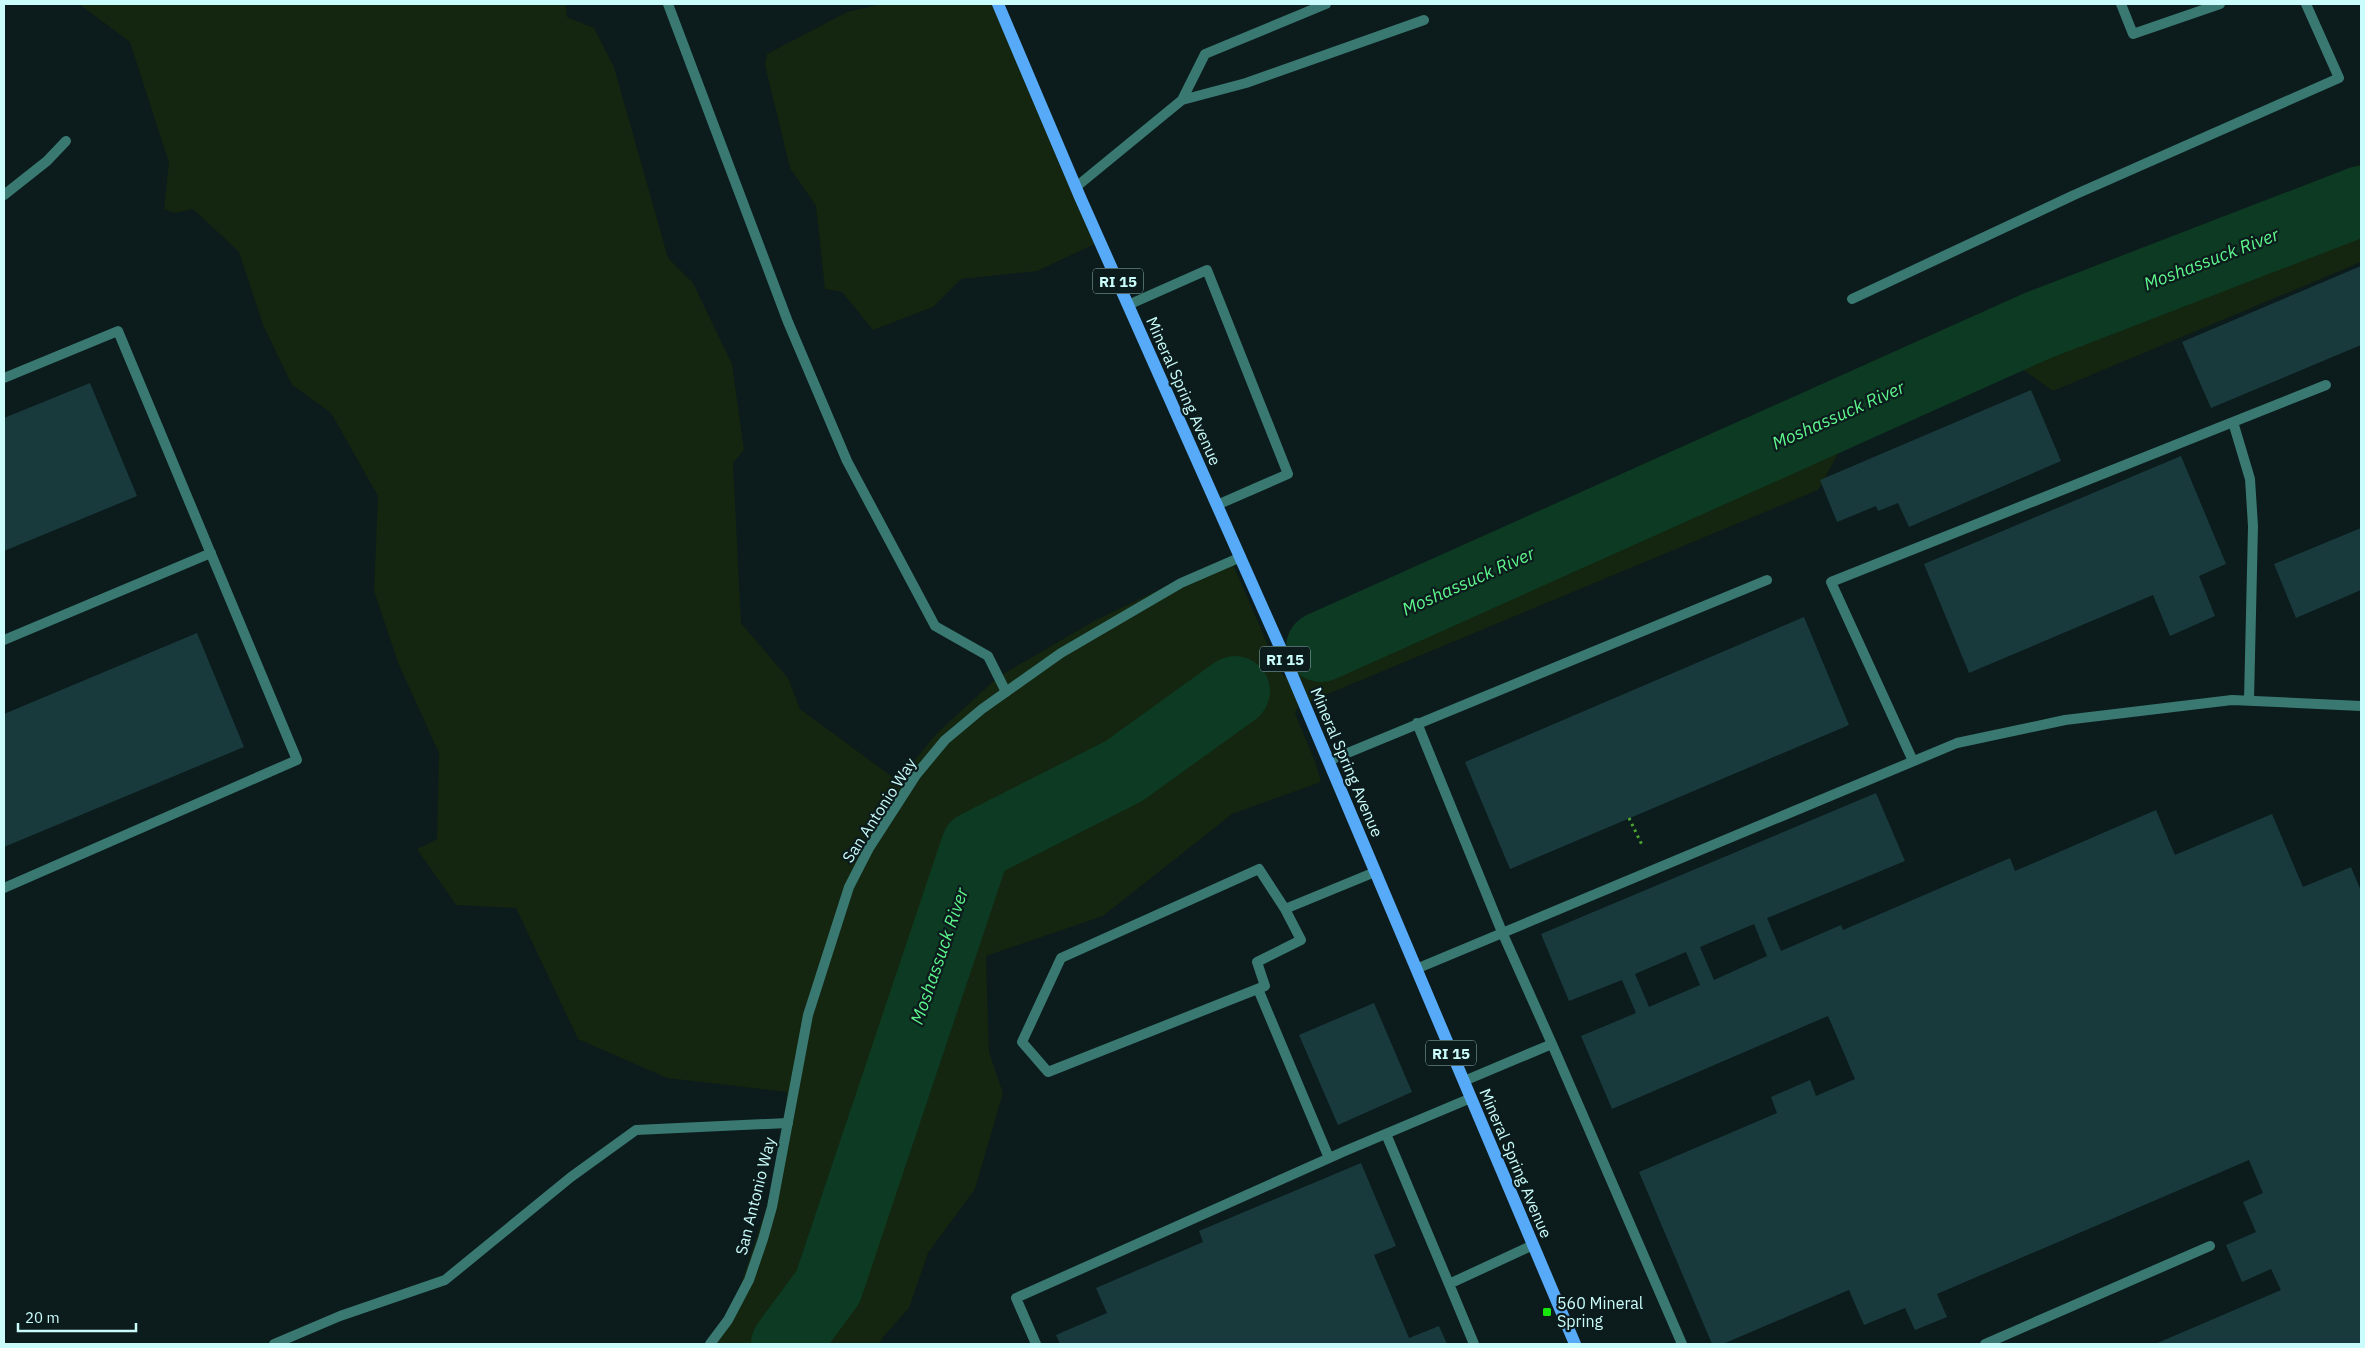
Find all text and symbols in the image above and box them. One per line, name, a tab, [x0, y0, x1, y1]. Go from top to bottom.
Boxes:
water label: Moshassuck River	[2140, 223, 2282, 295]
road number: RI 15	[1093, 268, 1143, 294]
street label: Mineral Spring Avenue	[1142, 314, 1226, 469]
water label: Moshassuck River	[1768, 375, 1908, 455]
water label: Moshassuck River	[1398, 541, 1538, 621]
road number: RI 15	[1260, 646, 1310, 672]
street label: Mineral Spring Avenue	[1306, 684, 1388, 840]
street label: San Antonio Way	[838, 754, 920, 866]
water label: Moshassuck River	[905, 884, 973, 1027]
road number: RI 15	[1426, 1040, 1476, 1066]
street label: Mineral Spring Avenue	[1475, 1085, 1557, 1241]
street label: San Antonio Way	[731, 1135, 779, 1257]
place label: 560 Mineral Spring	[1557, 1293, 1643, 1331]
scale bar	[18, 1300, 135, 1332]
marker: 560 Mineral Spring	[1541, 1306, 1553, 1318]
text: 20 m	[25, 1308, 60, 1327]

